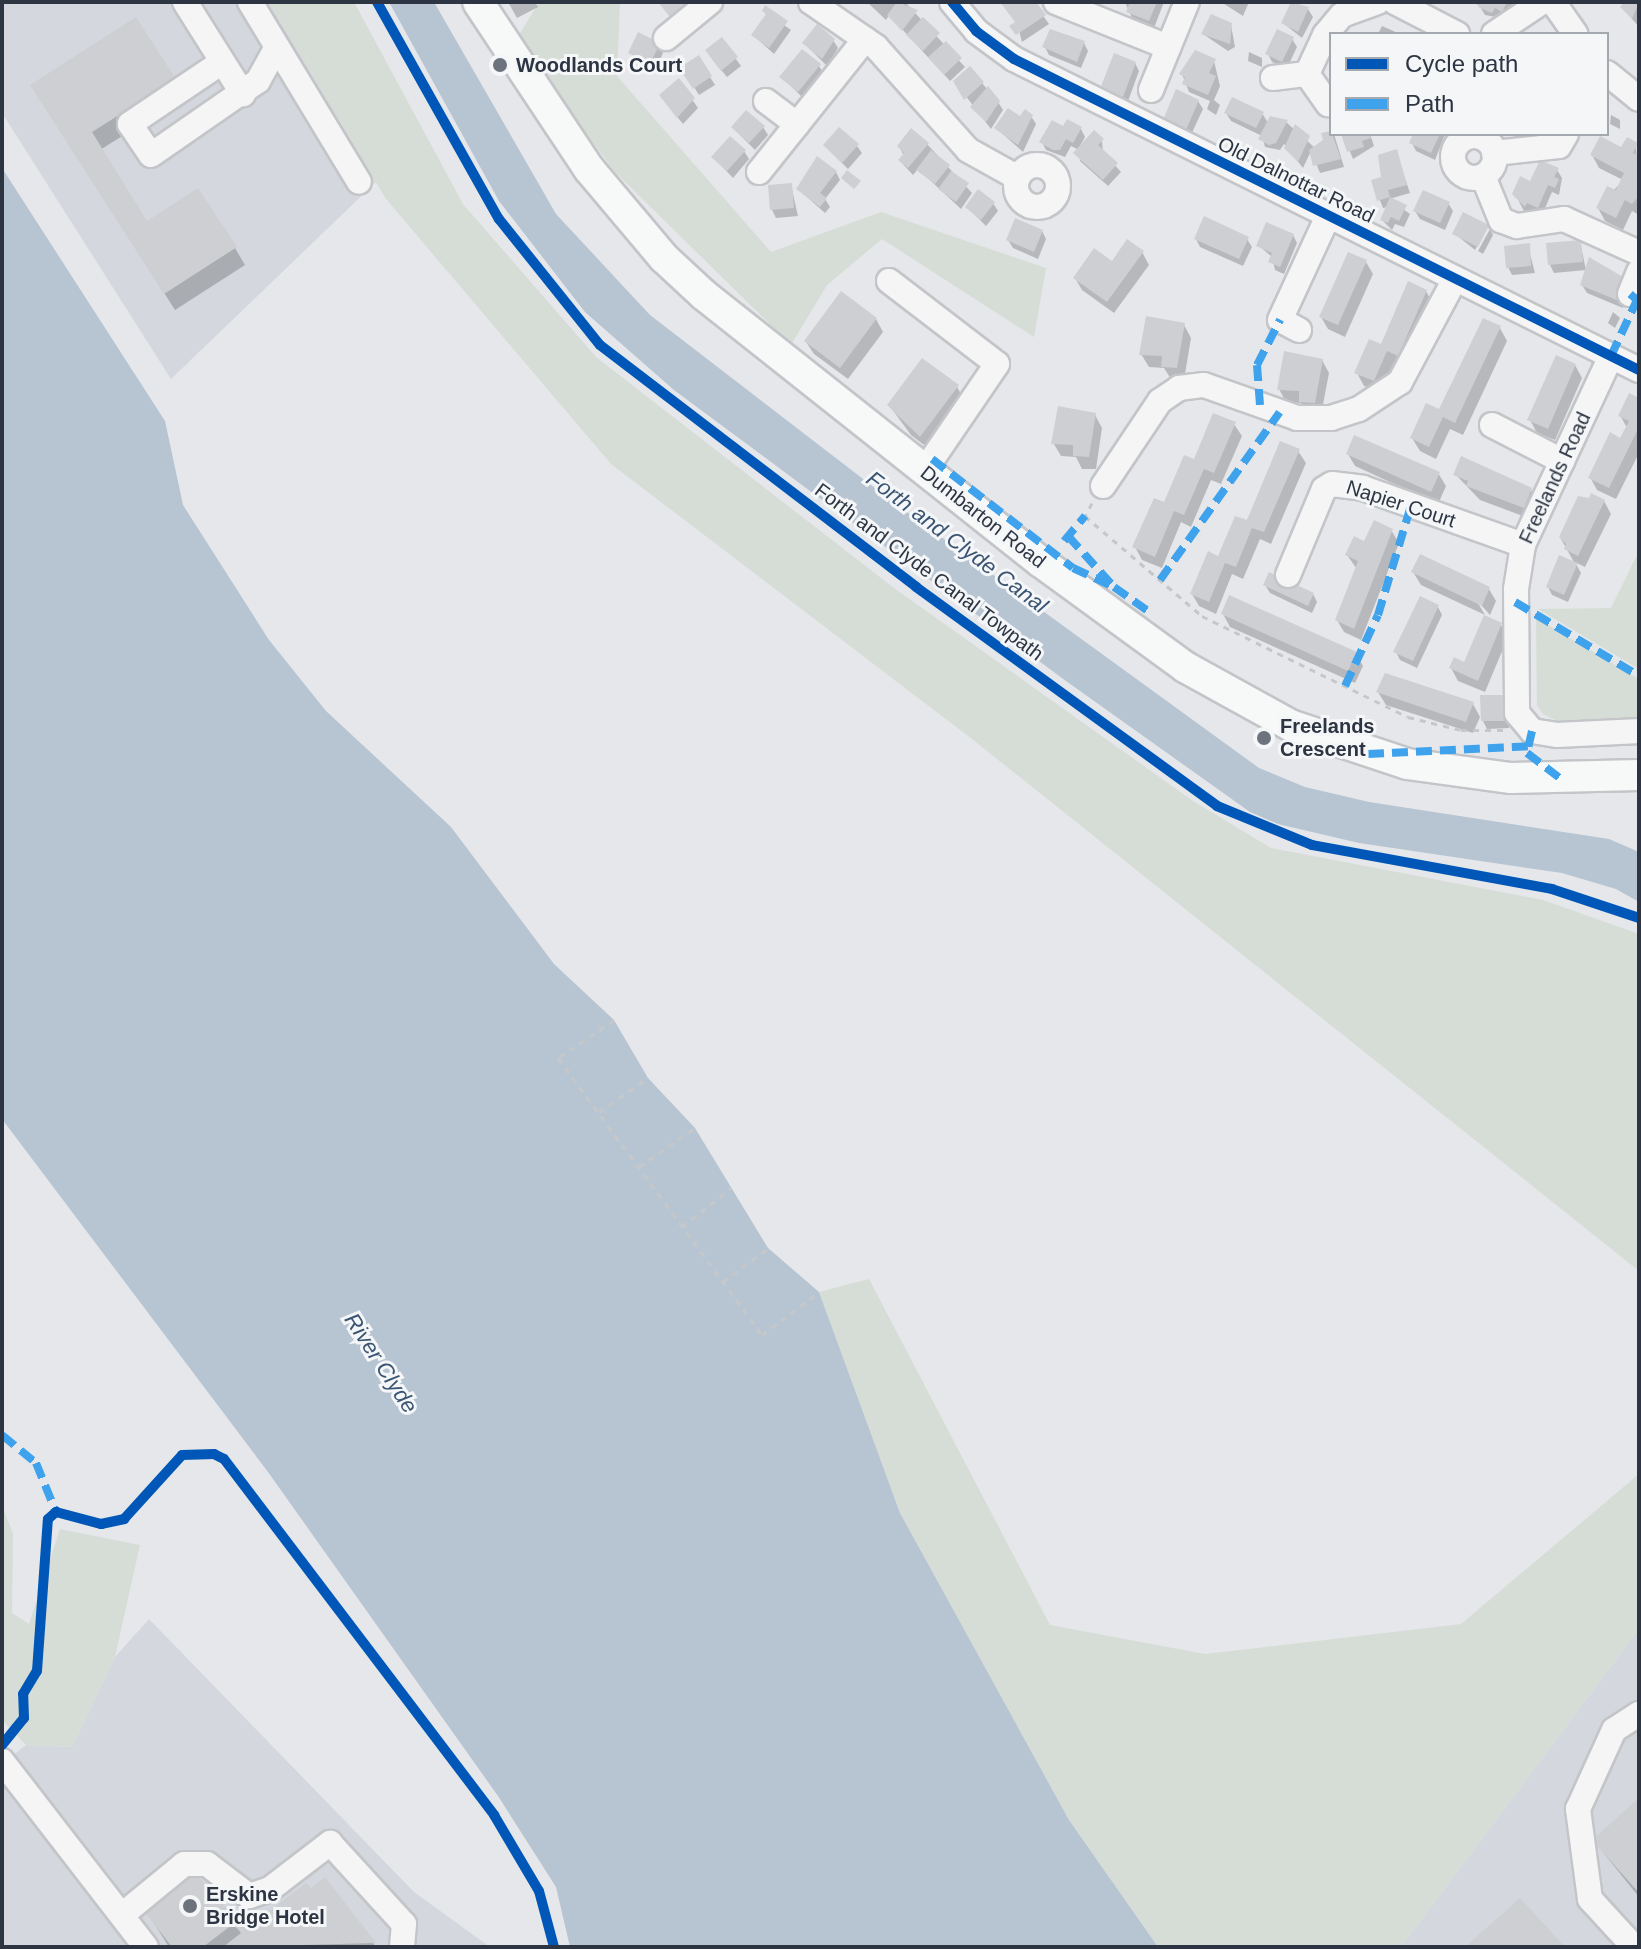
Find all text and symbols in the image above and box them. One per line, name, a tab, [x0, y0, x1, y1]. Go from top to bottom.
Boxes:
legend	[1329, 32, 1609, 136]
text: Cycle path	[1405, 50, 1518, 77]
place label: Woodlands Court	[516, 53, 682, 77]
marker: Woodlands Court	[491, 56, 509, 74]
text: Path	[1405, 90, 1454, 117]
street label: Old Dalnottar Road	[1214, 132, 1378, 228]
street label: Freelands Road	[1514, 408, 1596, 548]
street label: Dumbarton Road	[916, 461, 1050, 573]
water label: Forth and Clyde Canal	[861, 465, 1053, 619]
street label: Napier Court	[1343, 475, 1459, 533]
street label: Forth and Clyde Canal Towpath	[810, 478, 1048, 666]
place label: Freelands Crescent	[1280, 714, 1374, 761]
marker: Freelands Crescent	[1255, 729, 1273, 747]
water label: River Clyde	[339, 1308, 423, 1418]
place label: Erskine Bridge Hotel	[206, 1882, 325, 1929]
marker: Erskine Bridge Hotel	[181, 1897, 199, 1915]

